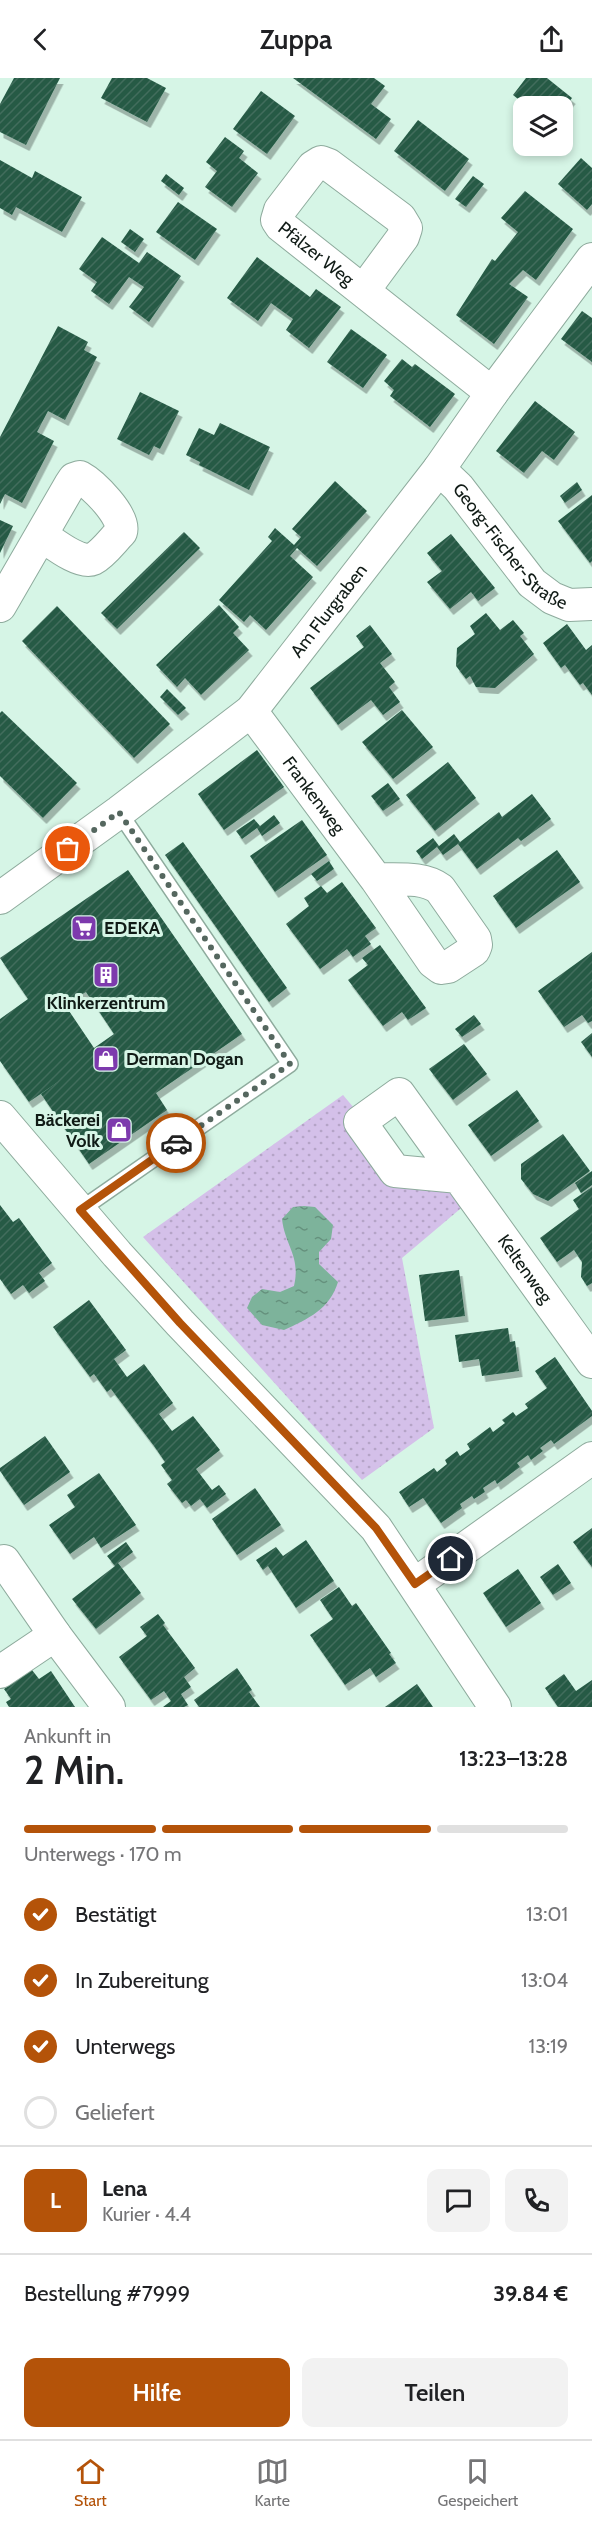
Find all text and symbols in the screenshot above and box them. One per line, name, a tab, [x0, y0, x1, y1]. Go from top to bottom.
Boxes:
icon: back	[24, 23, 57, 56]
text: Zuppa	[260, 23, 332, 56]
icon: share	[535, 23, 568, 56]
map controls	[513, 96, 573, 156]
button: layers	[513, 96, 573, 156]
street label: Pfälzer Weg	[274, 217, 359, 291]
street label: Georg-Fischer-Straße	[448, 479, 571, 614]
street label: Am Flurgraben	[286, 560, 372, 662]
street label: Frankenweg	[278, 752, 350, 839]
pin	[42, 823, 93, 874]
icon: bag	[51, 832, 84, 865]
supermarket icon: EDEKA	[69, 913, 99, 943]
place label: EDEKA	[104, 917, 161, 939]
building icon: Klinkerzentrum	[91, 960, 121, 990]
place label: Klinkerzentrum	[46, 992, 166, 1014]
shop icon: Derman Dogan	[91, 1044, 121, 1074]
place label: Derman Dogan	[126, 1048, 244, 1070]
place label: Bäckerei Volk	[35, 1109, 100, 1152]
courier	[146, 1113, 206, 1173]
shop icon: Bäckerei Volk	[104, 1115, 134, 1145]
icon: car	[160, 1127, 193, 1160]
street label: Keltenweg	[493, 1230, 558, 1308]
pin	[425, 1533, 476, 1584]
icon: home	[434, 1542, 467, 1575]
text: Ankunft in	[24, 1724, 111, 1748]
text: 13:23–13:28	[459, 1745, 568, 1772]
text: 2 Min.	[24, 1746, 124, 1794]
text: Unterwegs · 170 m	[24, 1842, 181, 1866]
icon: check	[24, 1898, 57, 1931]
text: Bestätigt	[75, 1901, 157, 1928]
text: 13:01	[526, 1902, 568, 1926]
icon: check	[24, 1964, 57, 1997]
text: In Zubereitung	[75, 1967, 209, 1994]
text: 13:04	[521, 1968, 568, 1992]
icon: check	[24, 2030, 57, 2063]
text: Unterwegs	[75, 2033, 175, 2060]
text: 13:19	[529, 2034, 568, 2058]
text: Geliefert	[75, 2099, 155, 2126]
button: chat	[427, 2169, 490, 2232]
button: phone	[505, 2169, 568, 2232]
text: Lena	[102, 2175, 147, 2202]
text: L	[50, 2187, 61, 2214]
text: Kurier · 4.4	[102, 2202, 191, 2226]
text: Bestellung #7999	[24, 2280, 190, 2307]
text: 39.84 €	[493, 2280, 568, 2307]
button: Hilfe	[24, 2358, 290, 2427]
button: Teilen	[302, 2358, 568, 2427]
tab: Start	[74, 2455, 107, 2510]
tab: Karte	[255, 2455, 290, 2510]
tab: Gespeichert	[438, 2455, 518, 2510]

